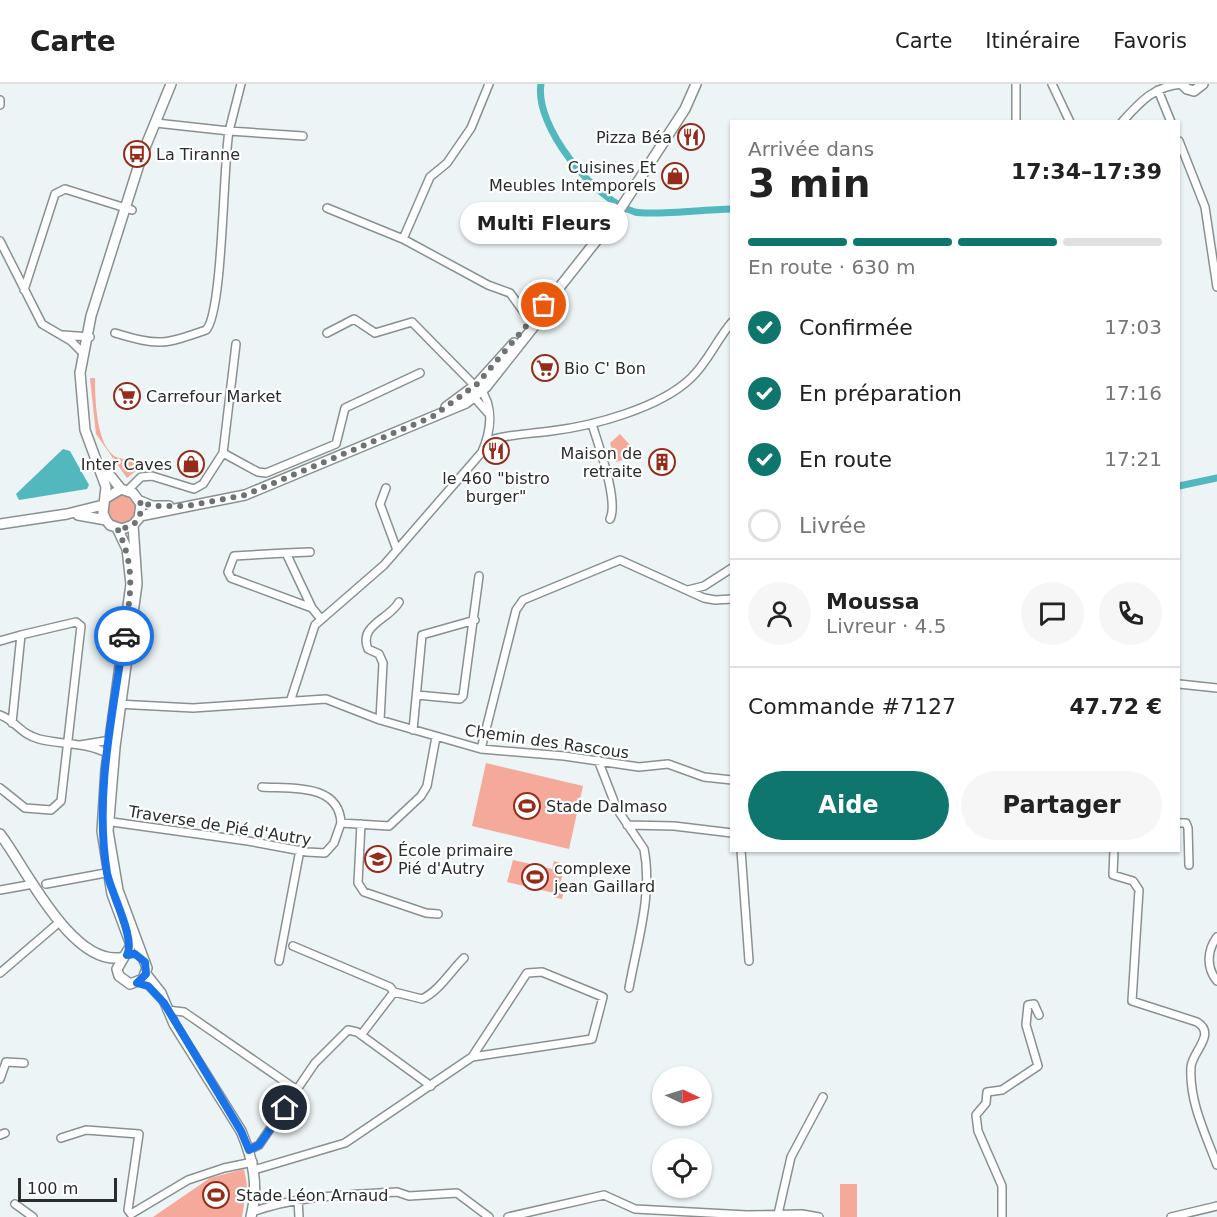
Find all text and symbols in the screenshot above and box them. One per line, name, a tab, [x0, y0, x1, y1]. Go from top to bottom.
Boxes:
text: Carte	[30, 25, 116, 58]
text: Carte	[895, 29, 952, 53]
text: Itinéraire	[985, 29, 1080, 53]
text: Favoris	[1113, 29, 1187, 53]
restaurant icon: Pizza Béa	[676, 122, 706, 152]
place label: Pizza Béa	[596, 128, 672, 147]
text: Arrivée dans	[748, 137, 874, 161]
bus stop icon: La Tiranne	[122, 139, 152, 169]
place label: La Tiranne	[156, 145, 240, 164]
place label: Cuisines Et Meubles Intemporels	[489, 158, 656, 195]
text: 17:34–17:39	[1011, 159, 1162, 184]
shop icon: Cuisines Et Meubles Intemporels	[660, 161, 690, 191]
text: 3 min	[748, 161, 870, 206]
callout: Multi Fleurs	[460, 203, 628, 245]
text: Multi Fleurs	[477, 211, 611, 235]
text: En route · 630 m	[748, 255, 916, 279]
pin	[518, 279, 569, 330]
icon: bag	[527, 288, 560, 321]
icon: check	[748, 311, 781, 344]
text: Confirmée	[799, 315, 913, 340]
text: 17:03	[1104, 315, 1162, 339]
supermarket icon: Bio C' Bon	[530, 353, 560, 383]
place label: Bio C' Bon	[564, 359, 646, 378]
icon: check	[748, 377, 781, 410]
supermarket icon: Carrefour Market	[112, 381, 142, 411]
text: En préparation	[799, 381, 962, 406]
text: 17:16	[1104, 381, 1162, 405]
place label: Carrefour Market	[146, 387, 282, 406]
restaurant icon: le 460 "bistro burger"	[481, 436, 511, 466]
icon: check	[748, 443, 781, 476]
place label: Maison de retraite	[561, 444, 642, 481]
building icon: Maison de retraite	[647, 447, 677, 477]
text: En route	[799, 447, 892, 472]
text: 17:21	[1104, 447, 1162, 471]
shop icon: Inter Caves	[176, 449, 206, 479]
place label: Inter Caves	[81, 455, 172, 474]
place label: le 460 "bistro burger"	[442, 469, 550, 506]
text: Livrée	[799, 513, 866, 538]
button: person	[748, 582, 811, 645]
button: chat	[1021, 582, 1084, 645]
button: phone	[1099, 582, 1162, 645]
text: Moussa	[826, 589, 920, 614]
courier	[94, 606, 154, 666]
text: Livreur · 4.5	[826, 614, 946, 638]
icon: car	[108, 620, 141, 653]
text: Commande #7127	[748, 694, 956, 719]
text: 47.72 €	[1069, 694, 1162, 719]
street label: Chemin des Rascous	[464, 721, 630, 762]
button: Aide	[748, 771, 949, 840]
button: Partager	[961, 771, 1162, 840]
sports icon: Stade Dalmaso	[512, 791, 542, 821]
place label: Stade Dalmaso	[546, 797, 667, 816]
street label: Traverse de Pié d'Autry	[126, 802, 313, 849]
place label: École primaire Pié d'Autry	[398, 841, 513, 878]
school or university icon: École primaire Pié d'Autry	[363, 844, 393, 874]
place label: complexe jean Gaillard	[553, 859, 655, 896]
sports icon: complexe jean Gaillard	[520, 862, 550, 892]
north arrow	[652, 1066, 712, 1126]
map controls	[652, 1066, 712, 1198]
pin	[259, 1082, 310, 1133]
icon: home	[268, 1091, 301, 1124]
button: locate	[652, 1138, 712, 1198]
scale bar	[18, 1175, 117, 1202]
text: 100 m	[27, 1179, 78, 1198]
sports icon: Stade Léon Arnaud	[201, 1180, 231, 1210]
place label: Stade Léon Arnaud	[236, 1186, 388, 1205]

